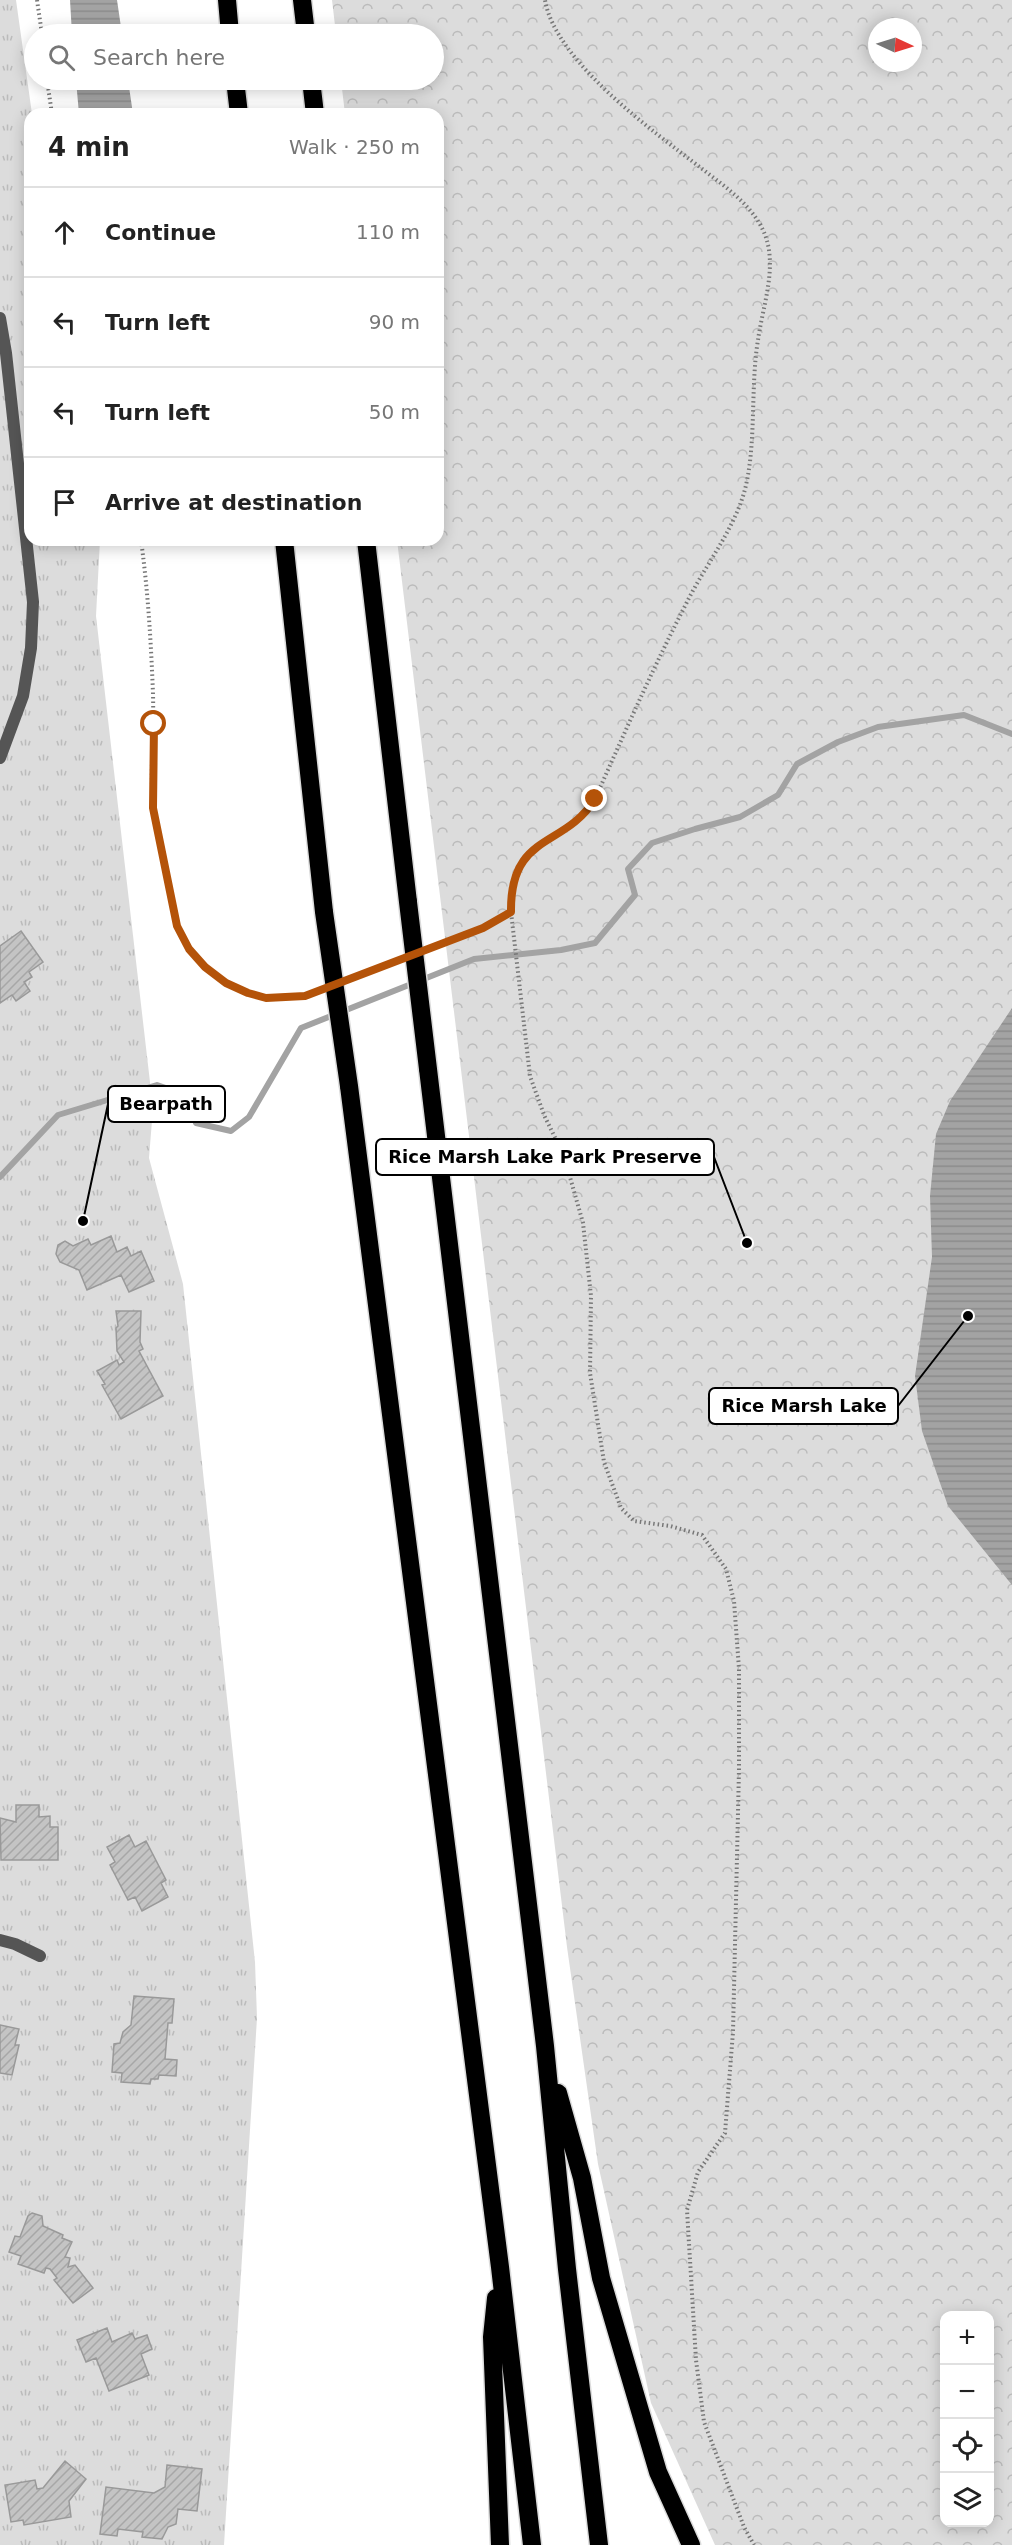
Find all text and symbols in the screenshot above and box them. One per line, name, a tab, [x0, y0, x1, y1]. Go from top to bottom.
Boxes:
north arrow	[868, 18, 922, 72]
search box	[24, 24, 444, 90]
icon: search	[45, 41, 78, 74]
text: Search here	[93, 45, 225, 70]
text: 4 min	[48, 132, 130, 162]
text: Walk · 250 m	[289, 135, 420, 159]
icon: ahead	[48, 216, 81, 249]
text: Continue	[105, 220, 216, 245]
text: 110 m	[356, 220, 420, 244]
icon: left	[48, 306, 81, 339]
text: Turn left	[105, 310, 210, 335]
text: 90 m	[369, 310, 420, 334]
icon: left	[48, 396, 81, 429]
text: Turn left	[105, 400, 210, 425]
text: 50 m	[369, 400, 420, 424]
icon: arrive	[48, 486, 81, 519]
text: Arrive at destination	[105, 490, 362, 515]
route start	[140, 710, 166, 736]
route end	[581, 785, 607, 811]
callout: Bearpath	[108, 1086, 225, 1122]
text: Bearpath	[119, 1093, 213, 1114]
callout: Rice Marsh Lake Park Preserve	[376, 1139, 714, 1175]
text: Rice Marsh Lake Park Preserve	[388, 1146, 702, 1167]
callout: Rice Marsh Lake	[709, 1388, 898, 1424]
text: Rice Marsh Lake	[721, 1395, 887, 1416]
map controls	[940, 2311, 994, 2527]
button: +	[940, 2311, 994, 2365]
button: −	[940, 2365, 994, 2419]
button: locate	[940, 2419, 994, 2473]
button: layers	[940, 2473, 994, 2527]

